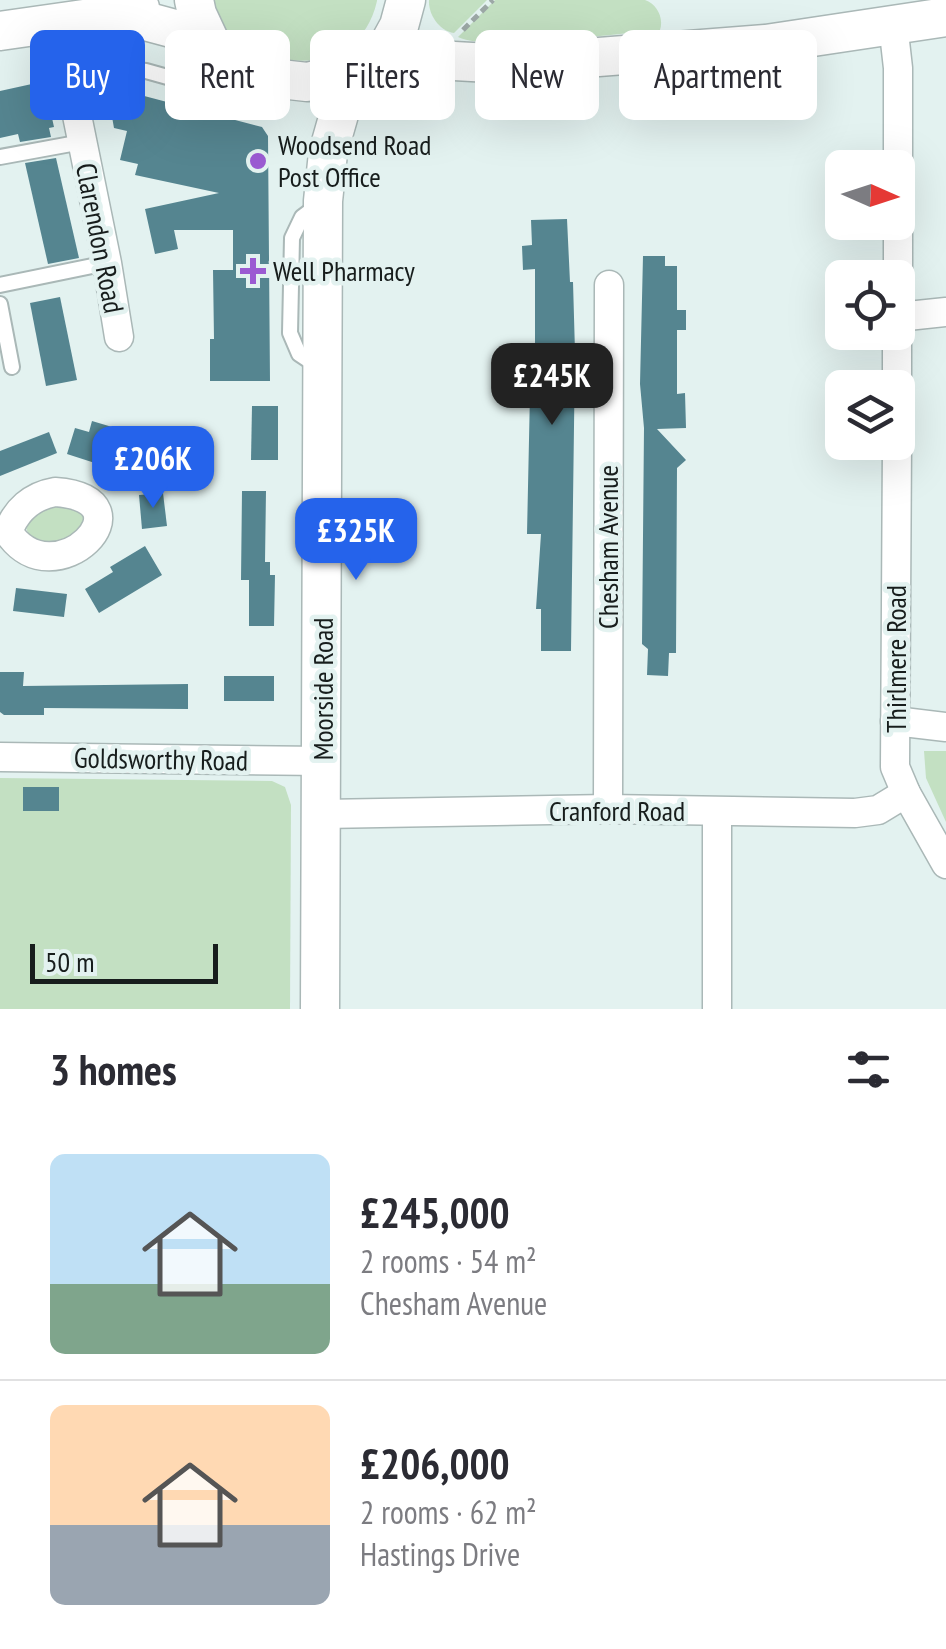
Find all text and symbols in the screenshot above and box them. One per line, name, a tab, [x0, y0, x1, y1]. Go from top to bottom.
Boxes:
chip: Buy	[30, 30, 145, 120]
chip: Rent	[165, 30, 290, 120]
chip: Filters	[310, 30, 455, 120]
chip: New	[475, 30, 599, 120]
chip: Apartment	[619, 30, 817, 120]
place label: Woodsend Road Post Office	[278, 126, 431, 195]
marker: Woodsend Road Post Office	[247, 150, 269, 172]
north arrow	[825, 150, 915, 240]
map controls	[825, 150, 915, 460]
street label: Clarendon Road	[68, 160, 133, 316]
place label: Well Pharmacy	[273, 252, 415, 289]
marker: Well Pharmacy	[242, 260, 264, 282]
button: locate	[825, 260, 915, 350]
pin: £245K	[482, 343, 622, 428]
text: £245K	[513, 354, 591, 396]
button: layers	[825, 370, 915, 460]
pin: £206K	[83, 426, 223, 511]
text: £206K	[114, 437, 192, 479]
street label: Chesham Avenue	[589, 465, 626, 629]
pin: £325K	[286, 498, 426, 583]
text: £325K	[317, 509, 395, 551]
street label: Thirlmere Road	[877, 585, 914, 733]
street label: Moorside Road	[304, 618, 341, 760]
street label: Goldsworthy Road	[74, 738, 248, 779]
street label: Cranford Road	[549, 792, 685, 829]
scale bar	[30, 939, 218, 984]
text: 50 m	[45, 943, 94, 980]
text: 3 homes	[50, 1042, 177, 1097]
icon: filters	[841, 1042, 896, 1097]
text: £245,000	[360, 1185, 510, 1240]
icon: home	[130, 1194, 250, 1314]
text: 2 rooms · 54 m²	[360, 1240, 537, 1282]
text: Chesham Avenue	[360, 1282, 547, 1324]
text: £206,000	[360, 1436, 510, 1491]
icon: home	[130, 1445, 250, 1565]
text: 2 rooms · 62 m²	[360, 1491, 537, 1533]
text: Hastings Drive	[360, 1533, 520, 1575]

